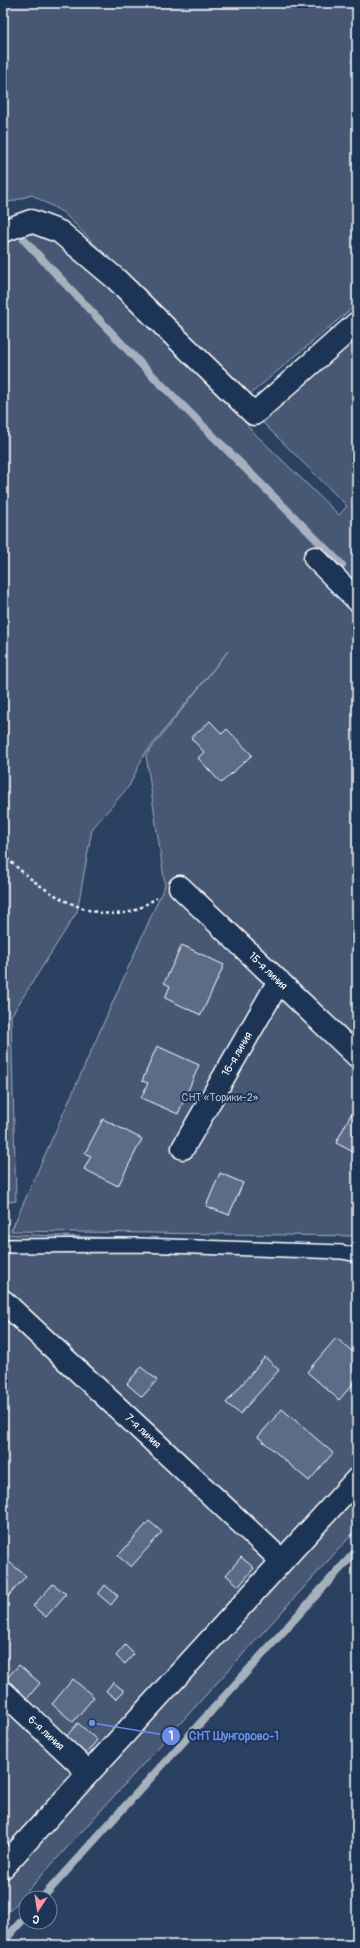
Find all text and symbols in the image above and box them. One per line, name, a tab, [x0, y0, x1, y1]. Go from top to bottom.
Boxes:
street label: 15-я линия	[246, 949, 290, 993]
street label: 16-я линия	[219, 1029, 255, 1079]
park label: СНТ «Торики-2»	[182, 1091, 259, 1104]
street label: 7-я линия	[122, 1411, 164, 1451]
street label: 6-я линия	[25, 1713, 67, 1753]
callout: СНТ Шунгорово-1	[161, 1724, 287, 1748]
text: 1	[169, 1729, 173, 1744]
text: СНТ Шунгорово-1	[189, 1729, 279, 1744]
north arrow	[18, 1890, 58, 1930]
text: С	[31, 1912, 41, 1926]

